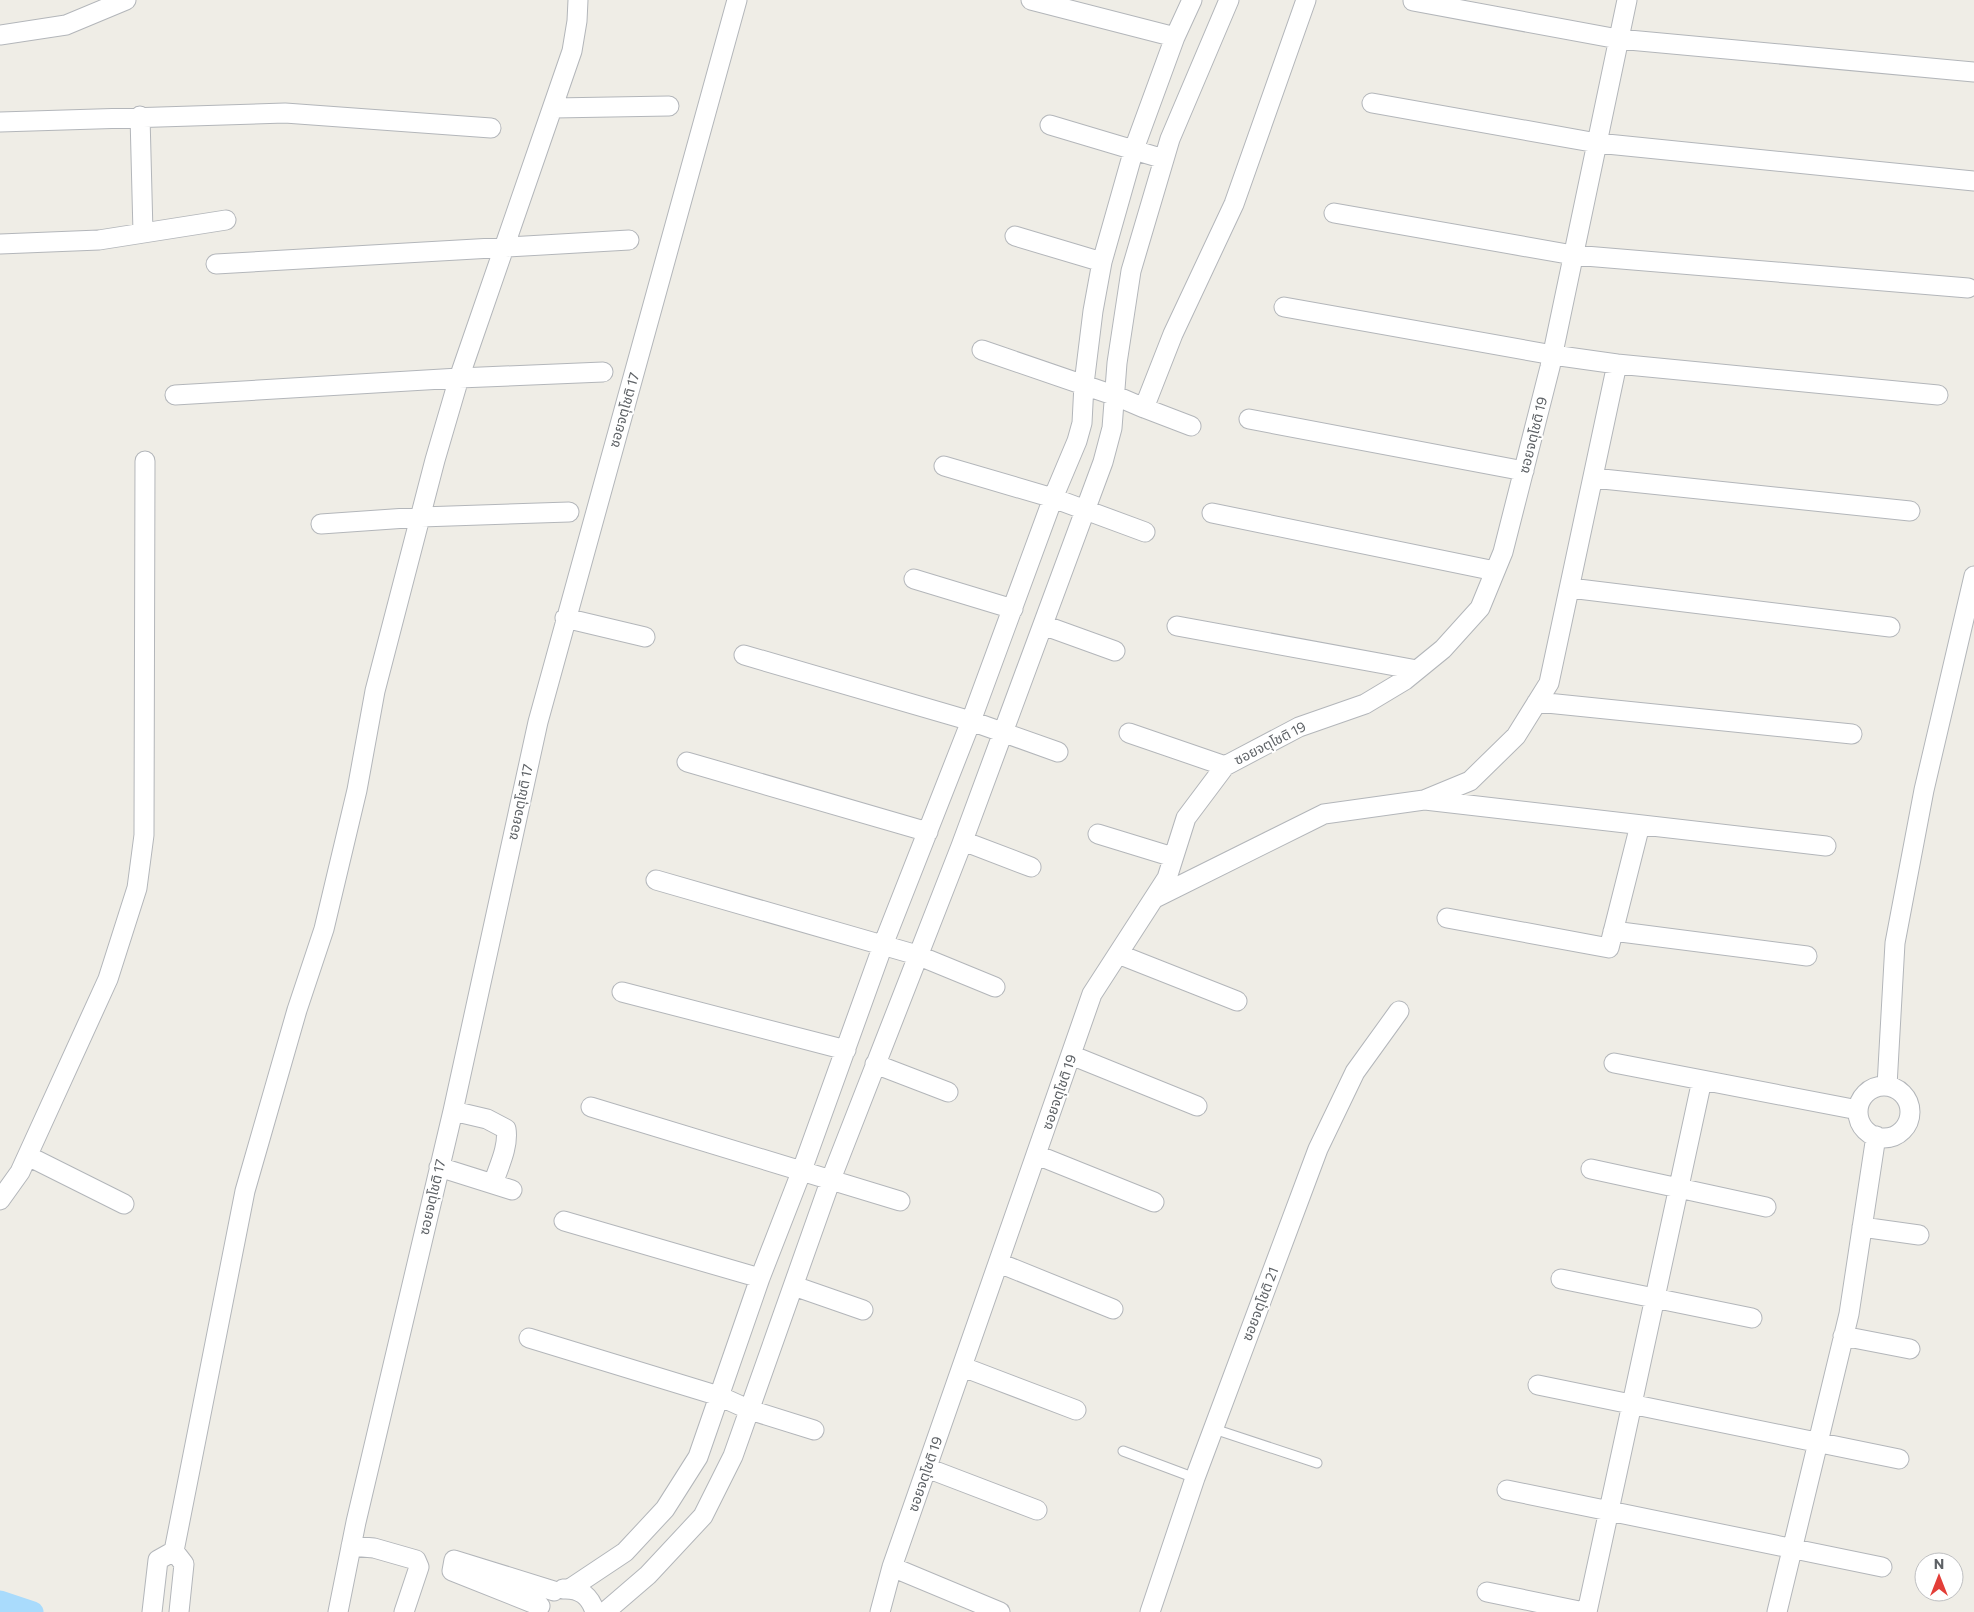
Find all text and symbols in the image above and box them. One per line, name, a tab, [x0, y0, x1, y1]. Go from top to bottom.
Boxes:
street label: ซอยจตุโชติ 17	[605, 370, 643, 450]
street label: ซอยจตุโชติ 19	[1515, 395, 1551, 475]
street label: ซอยจตุโชติ 19	[1231, 717, 1309, 769]
street label: ซอยจตุโชติ 17	[503, 762, 537, 842]
street label: ซอยจตุโชติ 19	[1038, 1052, 1080, 1132]
street label: ซอยจตุโชติ 17	[415, 1157, 449, 1237]
street label: ซอยจตุโชติ 21	[1238, 1265, 1282, 1343]
street label: ซอยจตุโชติ 19	[904, 1434, 946, 1514]
north arrow	[1914, 1552, 1964, 1602]
text: N	[1934, 1555, 1944, 1572]

